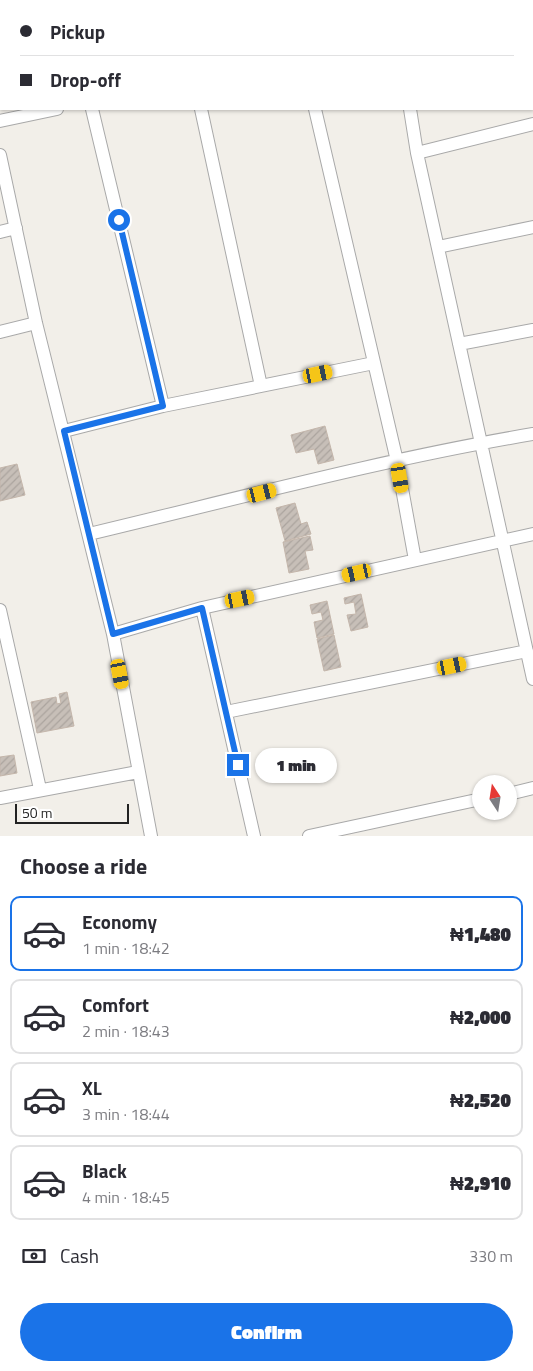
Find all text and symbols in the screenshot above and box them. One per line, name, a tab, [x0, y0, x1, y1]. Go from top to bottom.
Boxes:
text: Pickup	[50, 17, 105, 46]
text: Drop-off	[50, 65, 121, 94]
route start	[108, 209, 130, 231]
car	[301, 364, 334, 384]
car	[390, 462, 409, 494]
car	[245, 482, 278, 504]
car	[340, 562, 373, 584]
car	[223, 589, 256, 609]
car	[435, 656, 468, 676]
car	[109, 658, 130, 690]
callout: 1 min	[256, 748, 338, 782]
text: 1 min	[276, 753, 316, 777]
route end	[227, 754, 249, 776]
north arrow	[472, 775, 518, 820]
map controls	[472, 775, 517, 820]
scale bar	[15, 801, 129, 824]
text: 50 m	[22, 802, 52, 823]
text: Choose a ride	[20, 849, 147, 883]
text: Economy	[82, 907, 157, 936]
icon: car	[22, 911, 67, 956]
text: ₦1,480	[450, 919, 511, 948]
text: 1 min · 18:42	[82, 936, 170, 960]
text: Comfort	[82, 990, 149, 1019]
icon: car	[22, 994, 67, 1039]
text: ₦2,000	[450, 1002, 511, 1031]
text: 2 min · 18:43	[82, 1019, 170, 1043]
text: XL	[82, 1073, 102, 1102]
icon: car	[22, 1077, 67, 1122]
text: ₦2,520	[450, 1085, 511, 1114]
text: 3 min · 18:44	[82, 1102, 170, 1126]
text: Black	[82, 1156, 127, 1185]
icon: car	[22, 1160, 67, 1205]
text: ₦2,910	[450, 1168, 511, 1197]
text: 4 min · 18:45	[82, 1185, 170, 1209]
text: Cash	[60, 1241, 99, 1270]
icon: cash	[20, 1242, 48, 1270]
text: 330 m	[469, 1244, 513, 1268]
button: Confirm	[20, 1303, 513, 1361]

